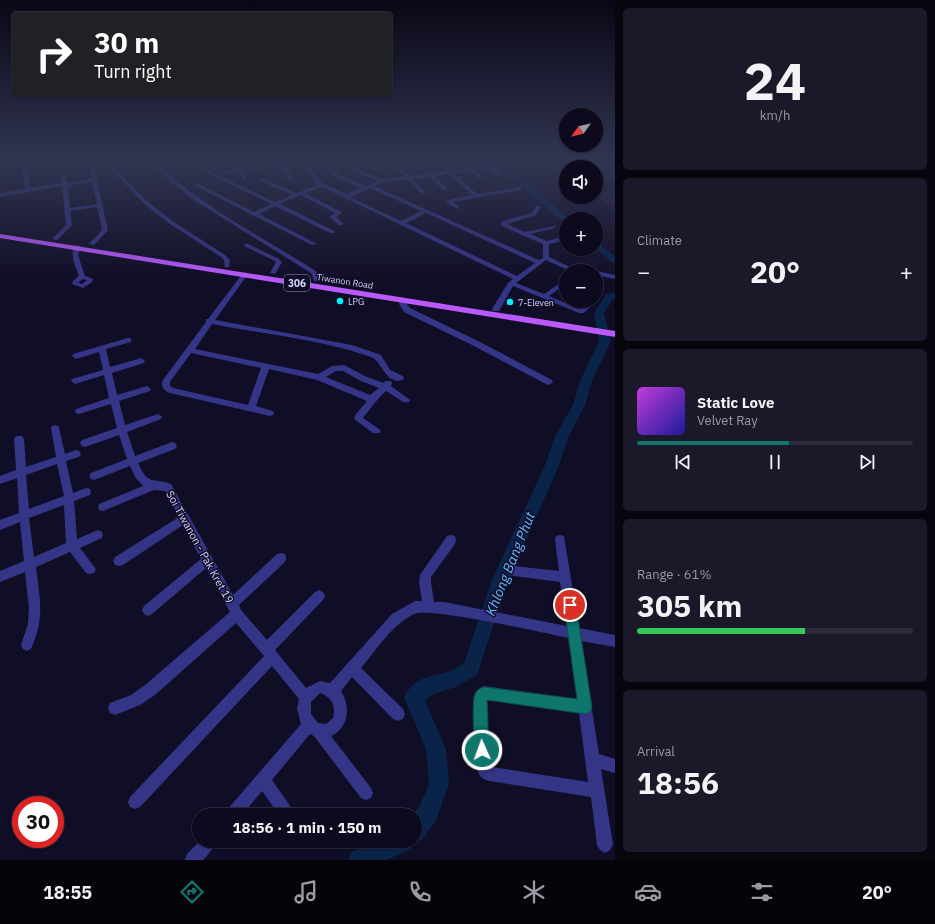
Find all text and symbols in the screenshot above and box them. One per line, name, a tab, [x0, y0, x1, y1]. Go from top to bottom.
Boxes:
text: 30 m	[94, 24, 159, 61]
icon: right	[28, 28, 80, 80]
text: 24	[744, 47, 806, 114]
text: Turn right	[94, 60, 172, 83]
text: km/h	[760, 107, 790, 124]
north arrow	[559, 108, 603, 152]
map controls	[559, 108, 603, 308]
button: sound	[559, 160, 603, 204]
button: +	[559, 212, 603, 256]
text: Climate	[637, 232, 682, 249]
text: 20°	[750, 252, 800, 291]
text: −	[637, 257, 650, 286]
text: +	[900, 257, 913, 286]
button: −	[559, 264, 603, 308]
street label: Tiwanon Road	[316, 271, 374, 291]
road number: 306	[284, 275, 310, 291]
marker: LPG	[335, 296, 345, 306]
place label: LPG	[348, 296, 364, 307]
marker: 7-Eleven	[505, 297, 515, 307]
place label: 7-Eleven	[518, 297, 554, 308]
text: Static Love	[697, 393, 774, 412]
text: Velvet Ray	[697, 412, 758, 429]
icon: previous	[672, 451, 694, 473]
icon: pause	[764, 451, 786, 473]
icon: next	[856, 451, 878, 473]
street label: Soi Tiwanon - Pak Kret 19	[163, 488, 237, 606]
water label: Khlong Bang Phut	[481, 509, 539, 618]
text: Range · 61%	[637, 566, 711, 583]
text: 305 km	[637, 586, 742, 625]
pin	[553, 588, 587, 622]
icon: arrive	[559, 594, 581, 616]
position arrow	[461, 729, 503, 771]
text: Arrival	[637, 743, 675, 760]
text: 18:56	[637, 763, 719, 802]
speed limit sign: 30	[12, 796, 64, 848]
text: 18:56 · 1 min · 150 m	[233, 818, 381, 837]
icon: directions	[178, 878, 206, 906]
icon: music	[292, 878, 320, 906]
icon: phone	[406, 878, 434, 906]
icon: climate	[520, 878, 548, 906]
icon: car	[634, 878, 662, 906]
icon: filters	[748, 878, 776, 906]
text: 18:55	[43, 881, 92, 904]
text: 20°	[862, 881, 892, 904]

